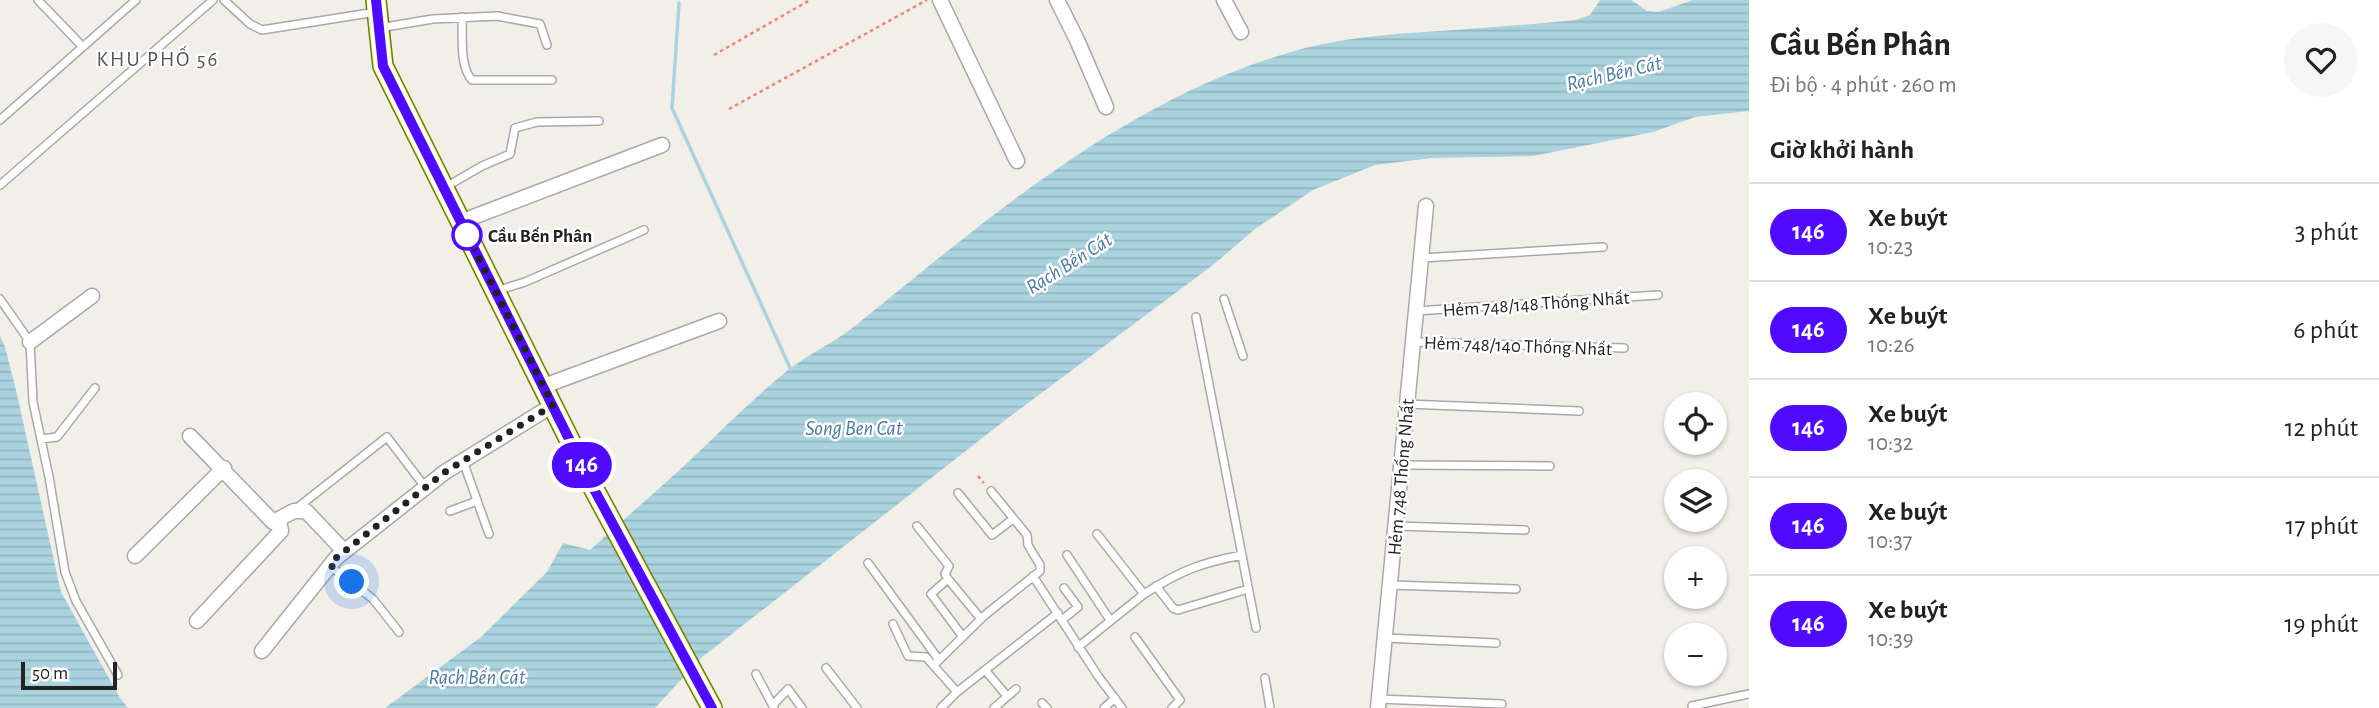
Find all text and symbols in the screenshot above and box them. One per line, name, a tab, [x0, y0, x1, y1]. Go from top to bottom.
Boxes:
button: heart	[2284, 23, 2358, 97]
text: Cầu Bến Phân	[1770, 29, 1951, 62]
district label: KHU PHỐ 56	[97, 45, 219, 70]
water label: Rạch Bến Cát	[1564, 52, 1664, 95]
text: Đi bộ · 4 phút · 260 m	[1770, 74, 1957, 97]
text: Giờ khởi hành	[1770, 137, 1914, 163]
text: Xe buýt	[1868, 205, 1947, 231]
text: 3 phút	[2295, 219, 2358, 245]
marker: Cầu Bến Phân	[452, 220, 482, 250]
text: 146	[1792, 220, 1825, 244]
place label: Cầu Bến Phân	[488, 226, 592, 246]
water label: Rạch Bến Cát	[1022, 229, 1116, 298]
text: 10:23	[1868, 236, 1913, 259]
street label: Hẻm 748/148 Thống Nhất	[1442, 288, 1630, 320]
text: Xe buýt	[1868, 303, 1947, 329]
text: 6 phút	[2293, 317, 2358, 343]
text: 146	[1792, 318, 1825, 342]
street label: Hẻm 748/140 Thống Nhất	[1424, 334, 1612, 359]
text: 10:26	[1868, 334, 1915, 357]
map controls	[1664, 392, 1727, 686]
button: locate	[1664, 392, 1727, 455]
street label: Hẻm 748 Thống Nhất	[1385, 398, 1418, 556]
text: Xe buýt	[1868, 401, 1947, 427]
text: 12 phút	[2285, 415, 2358, 441]
text: 146	[1792, 416, 1825, 440]
water label: Song Ben Cat	[805, 418, 903, 439]
text: 10:32	[1868, 432, 1913, 455]
line badge: 146	[542, 442, 622, 488]
text: 146	[566, 453, 598, 477]
button: layers	[1664, 469, 1727, 532]
text: Xe buýt	[1868, 499, 1947, 525]
text: 17 phút	[2286, 513, 2358, 539]
text: 146	[1792, 514, 1825, 538]
text: 10:37	[1868, 530, 1912, 553]
button: +	[1664, 546, 1727, 609]
your location	[334, 564, 369, 599]
text: Xe buýt	[1868, 597, 1947, 623]
text: 19 phút	[2284, 611, 2358, 637]
text: 146	[1792, 612, 1825, 636]
button: −	[1664, 623, 1727, 686]
text: 10:39	[1868, 628, 1914, 651]
scale bar	[21, 659, 117, 691]
text: 50 m	[32, 664, 68, 683]
water label: Rạch Bến Cát	[428, 667, 526, 688]

